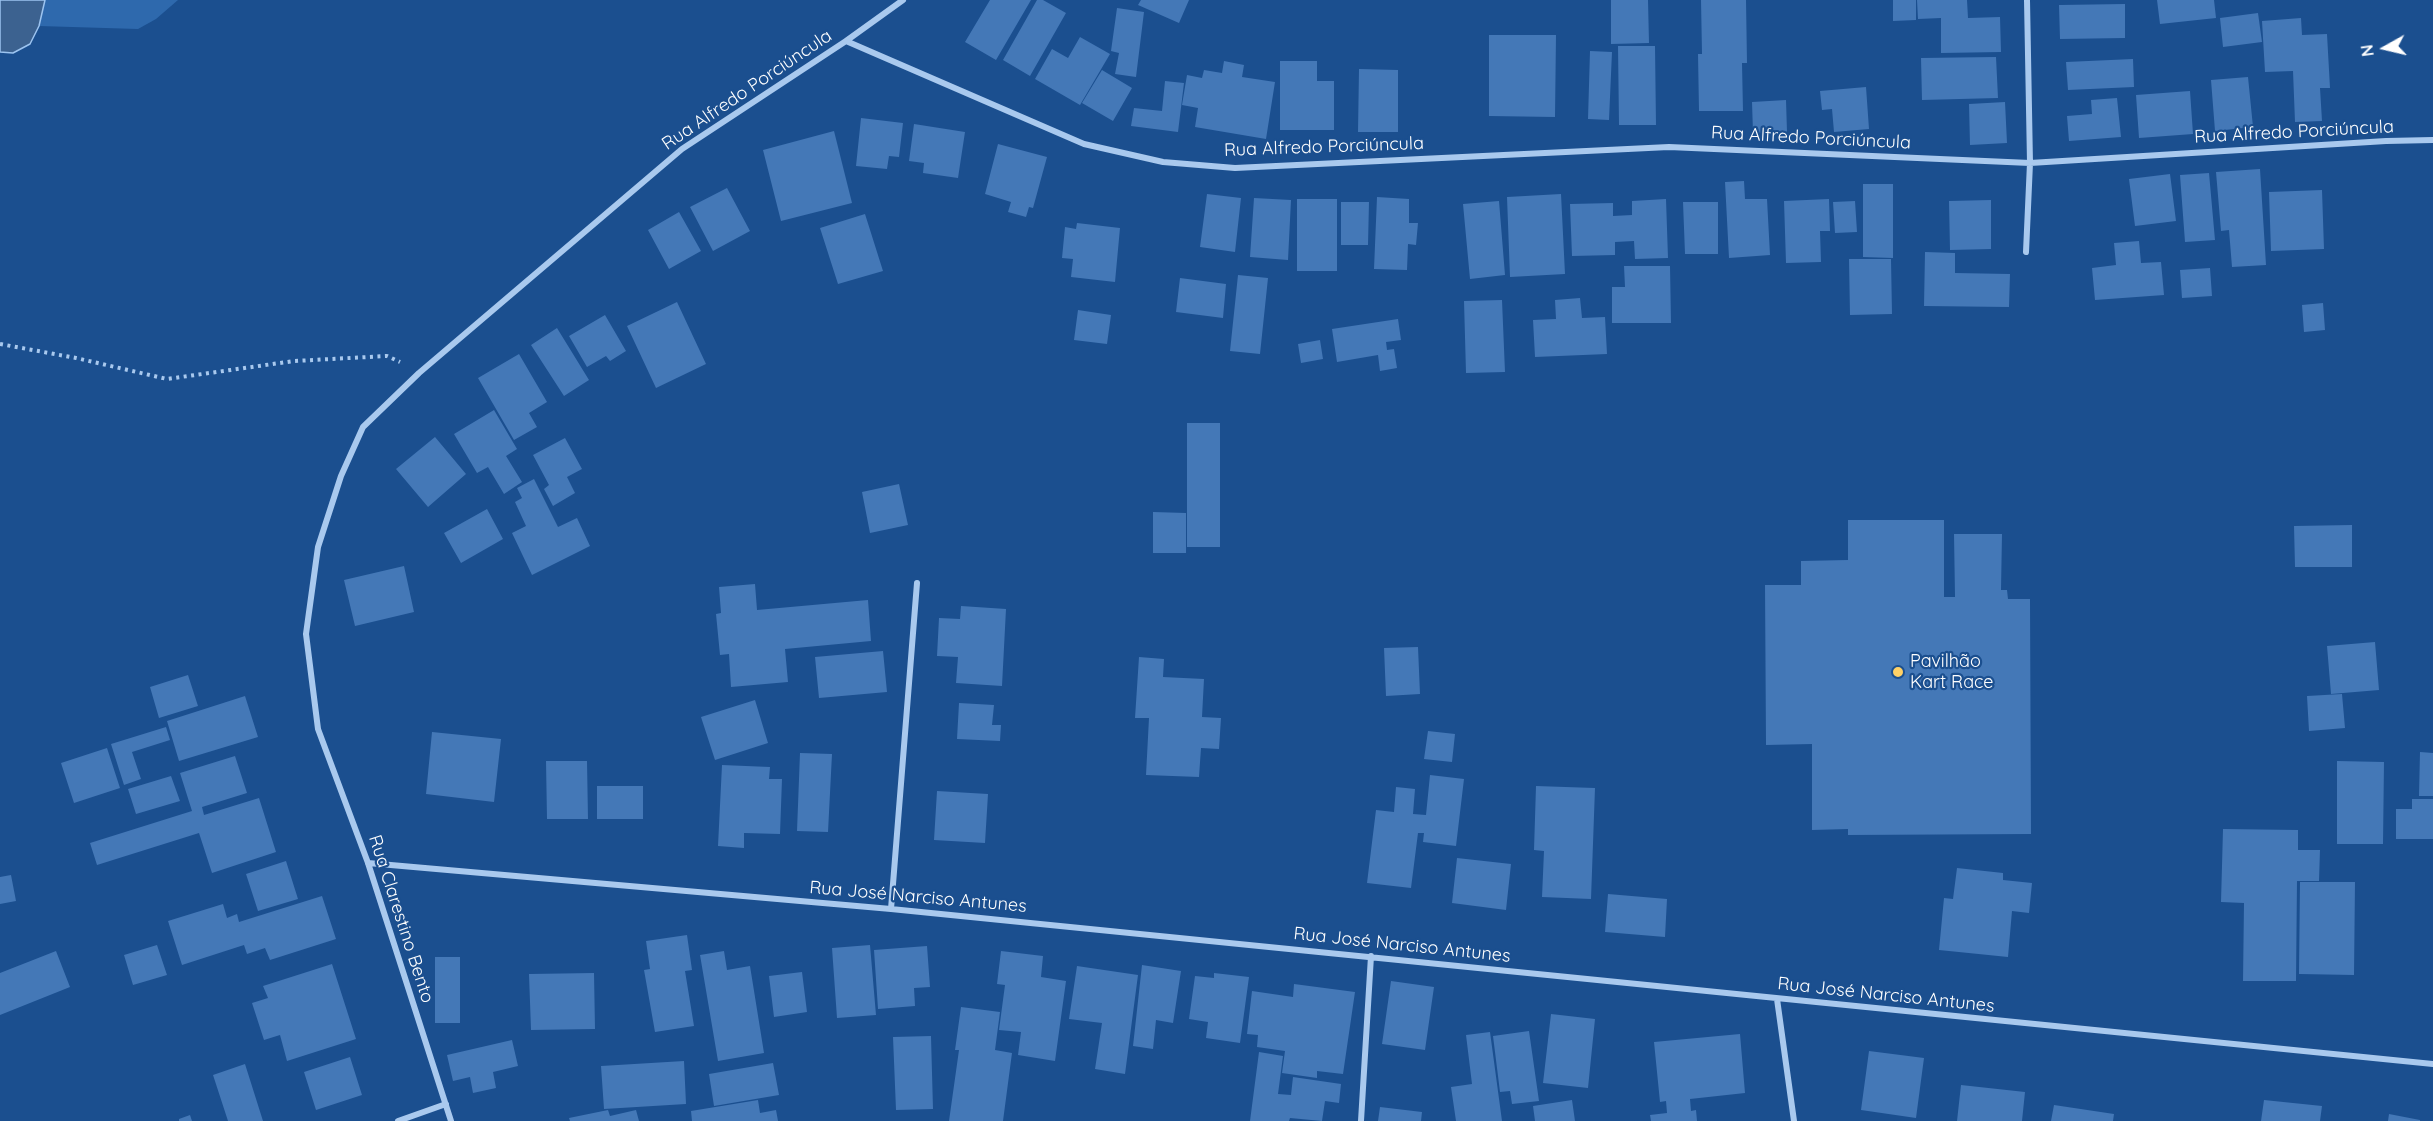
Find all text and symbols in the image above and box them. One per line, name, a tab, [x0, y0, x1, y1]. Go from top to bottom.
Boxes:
north arrow	[2355, 18, 2415, 78]
street label: Rua Alfredo Porciúncula	[658, 25, 836, 155]
text: N	[2356, 43, 2378, 58]
street label: Rua Alfredo Porciúncula	[2194, 116, 2394, 148]
street label: Rua Alfredo Porciúncula	[1711, 122, 1911, 154]
street label: Rua Alfredo Porciúncula	[1224, 133, 1424, 161]
place label: Pavilhão Kart Race	[1910, 651, 1994, 694]
marker: Pavilhão Kart Race	[1891, 665, 1905, 679]
street label: Rua Clarestino Bento	[364, 832, 438, 1006]
street label: Rua José Narciso Antunes	[808, 877, 1028, 917]
street label: Rua José Narciso Antunes	[1292, 923, 1512, 967]
street label: Rua José Narciso Antunes	[1776, 973, 1996, 1017]

